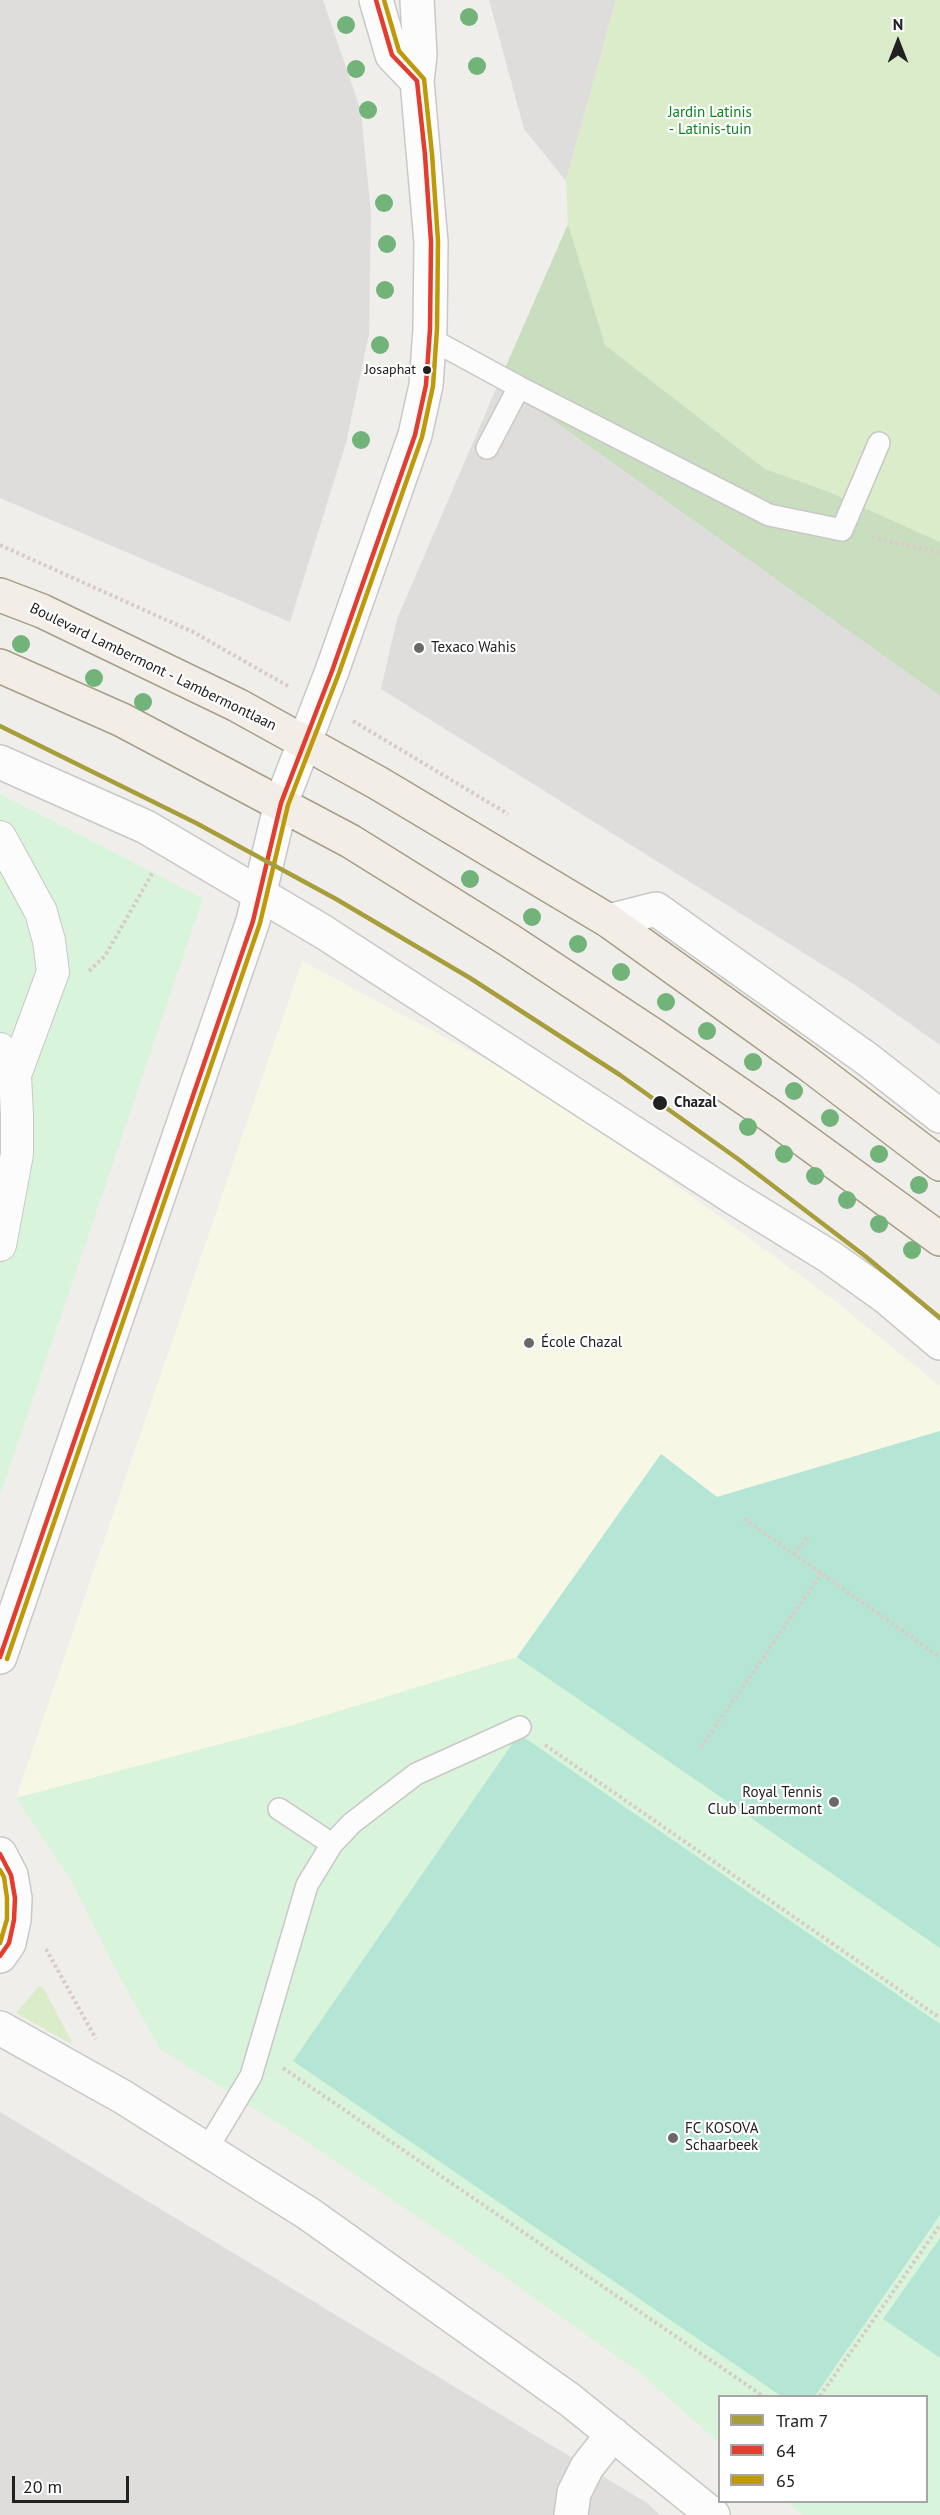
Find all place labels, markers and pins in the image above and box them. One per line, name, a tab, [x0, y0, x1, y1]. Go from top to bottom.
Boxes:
place label: Josaphat	[365, 362, 416, 378]
marker: Josaphat	[421, 364, 433, 376]
place label: Texaco Wahis	[431, 639, 516, 657]
marker: Texaco Wahis	[412, 641, 426, 655]
marker: Chazal	[651, 1094, 669, 1112]
place label: Chazal	[674, 1094, 717, 1112]
place label: École Chazal	[541, 1334, 622, 1352]
marker: École Chazal	[522, 1336, 536, 1350]
place label: Royal Tennis Club Lambermont	[707, 1784, 822, 1819]
marker: Royal Tennis Club Lambermont	[827, 1795, 841, 1809]
place label: FC KOSOVA Schaarbeek	[685, 2120, 758, 2155]
marker: FC KOSOVA Schaarbeek	[666, 2131, 680, 2145]

